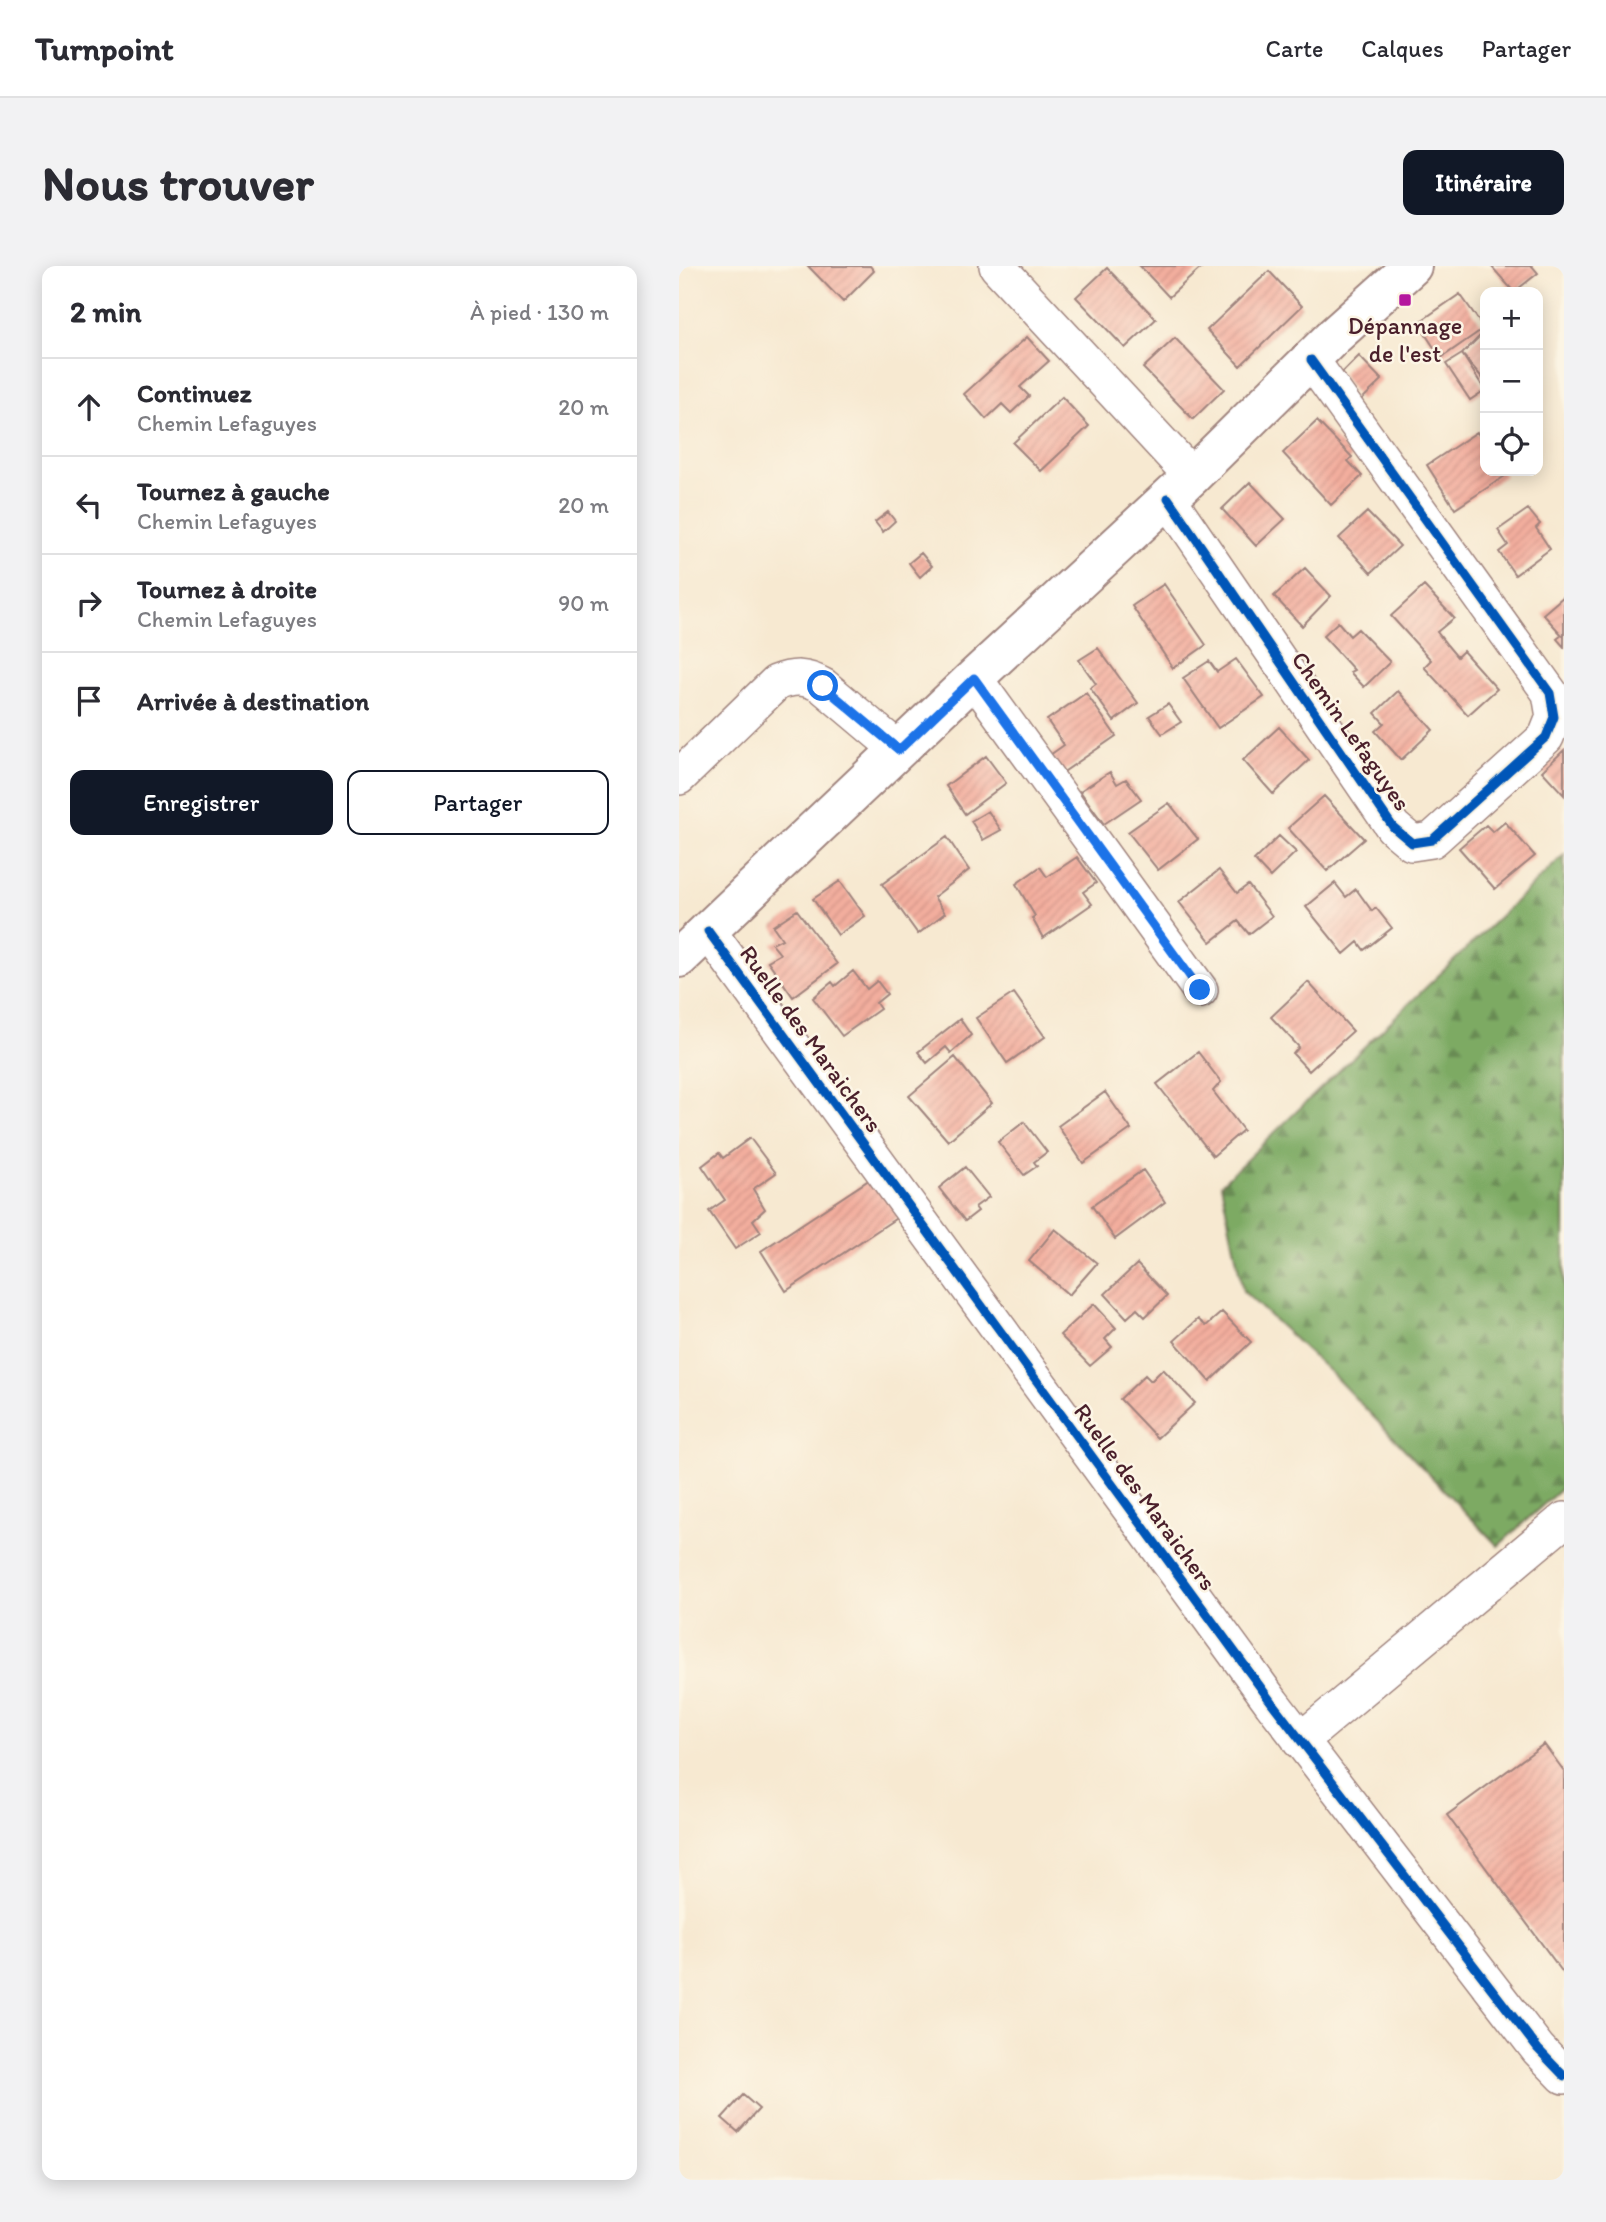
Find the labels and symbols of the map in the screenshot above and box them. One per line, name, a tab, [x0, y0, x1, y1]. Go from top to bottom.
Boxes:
marker: Dépannage de l'est	[1397, 292, 1413, 308]
place label: Dépannage de l'est	[1348, 311, 1462, 368]
street label: Chemin Lefaguyes	[1286, 645, 1417, 816]
route start	[807, 670, 838, 701]
street label: Ruelle des Maraichers	[734, 940, 889, 1138]
route end	[1184, 974, 1215, 1005]
street label: Ruelle des Maraichers	[1068, 1398, 1223, 1596]

